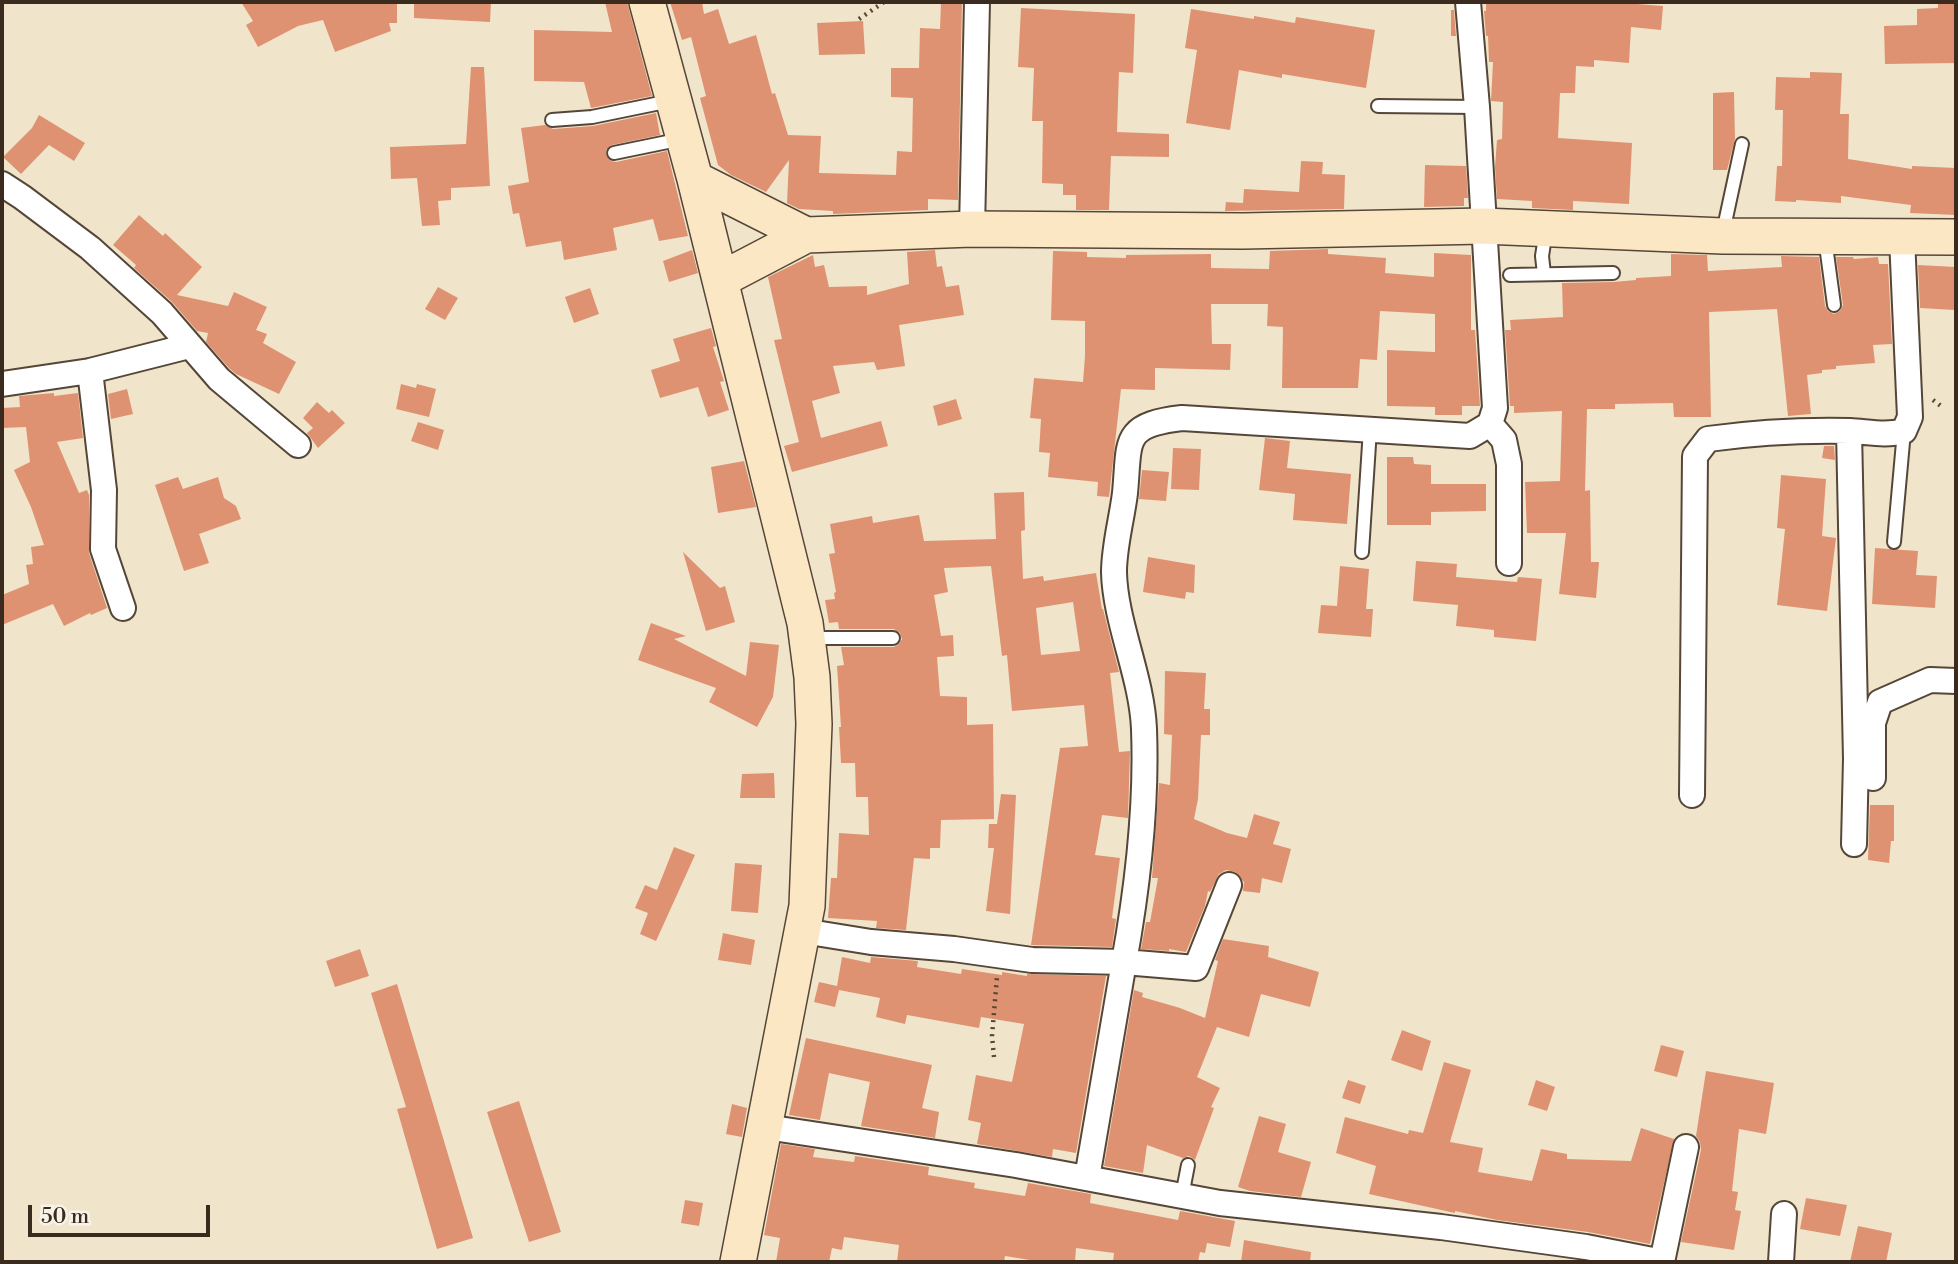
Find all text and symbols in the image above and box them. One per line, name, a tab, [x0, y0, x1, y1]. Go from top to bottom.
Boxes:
scale bar	[32, 1190, 214, 1234]
text: 50 m	[41, 1204, 89, 1230]

